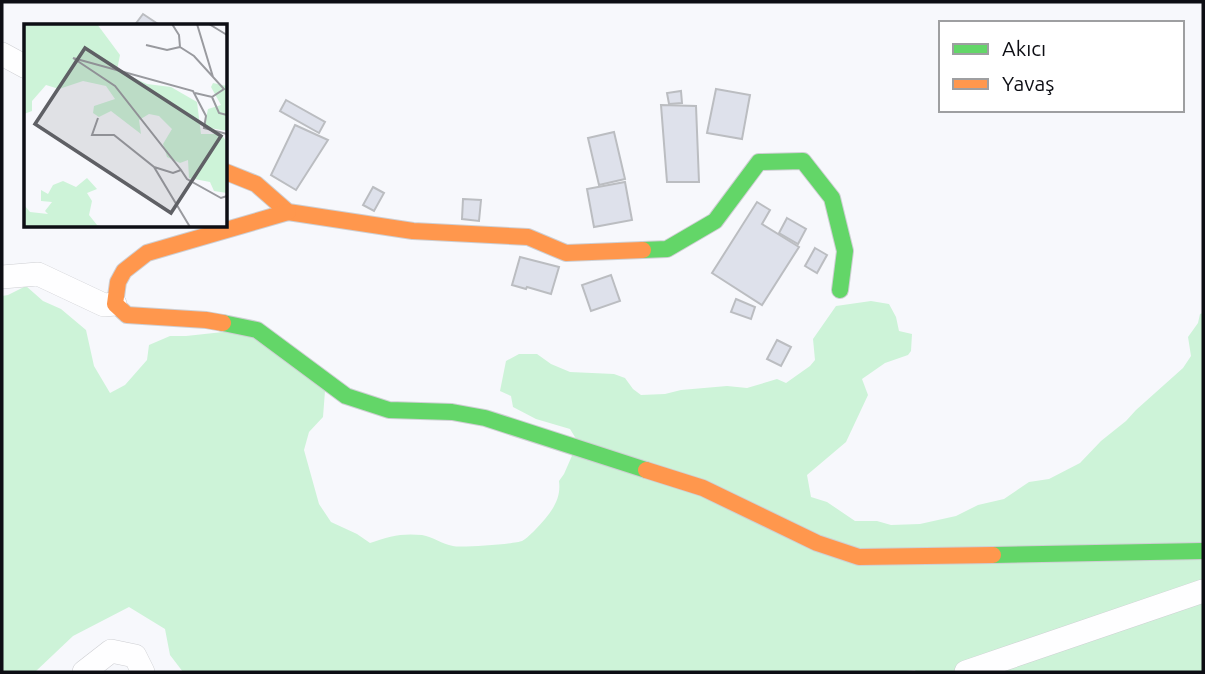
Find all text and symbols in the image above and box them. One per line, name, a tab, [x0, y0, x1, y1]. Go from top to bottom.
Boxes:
legend	[939, 21, 1184, 112]
inset map	[24, 24, 228, 228]
text: Akıcı	[1002, 36, 1046, 60]
text: Yavaş	[1002, 71, 1054, 95]

